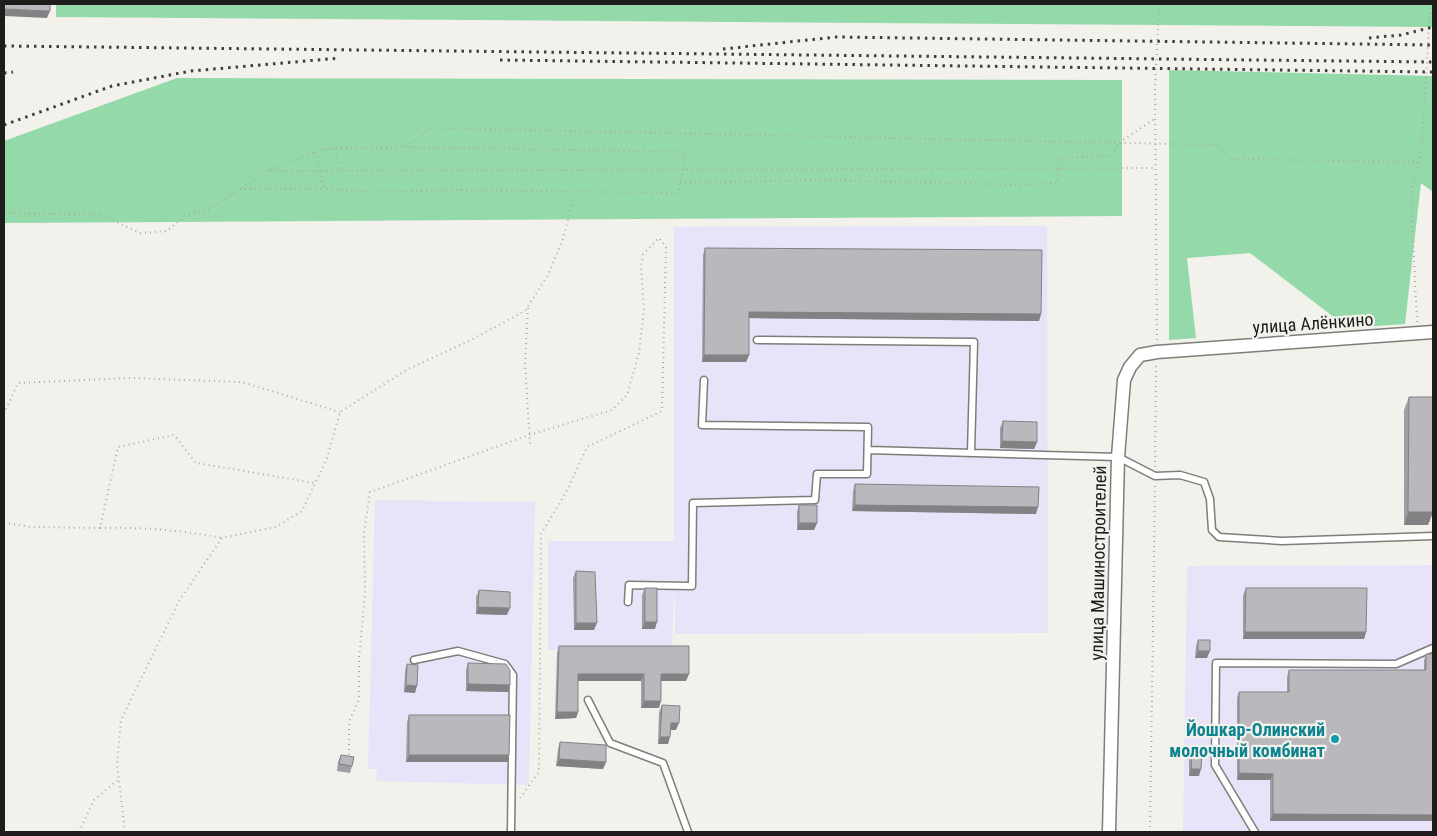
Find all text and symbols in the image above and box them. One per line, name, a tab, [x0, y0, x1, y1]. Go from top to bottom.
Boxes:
street label: улица Алёнкино	[1252, 308, 1374, 338]
street label: улица Машиностроителей	[1086, 465, 1110, 661]
place label: Йошкар-Олинский молочный комбинат	[1169, 719, 1325, 761]
marker: Йошкар-Олинский молочный комбинат	[1329, 733, 1341, 745]

